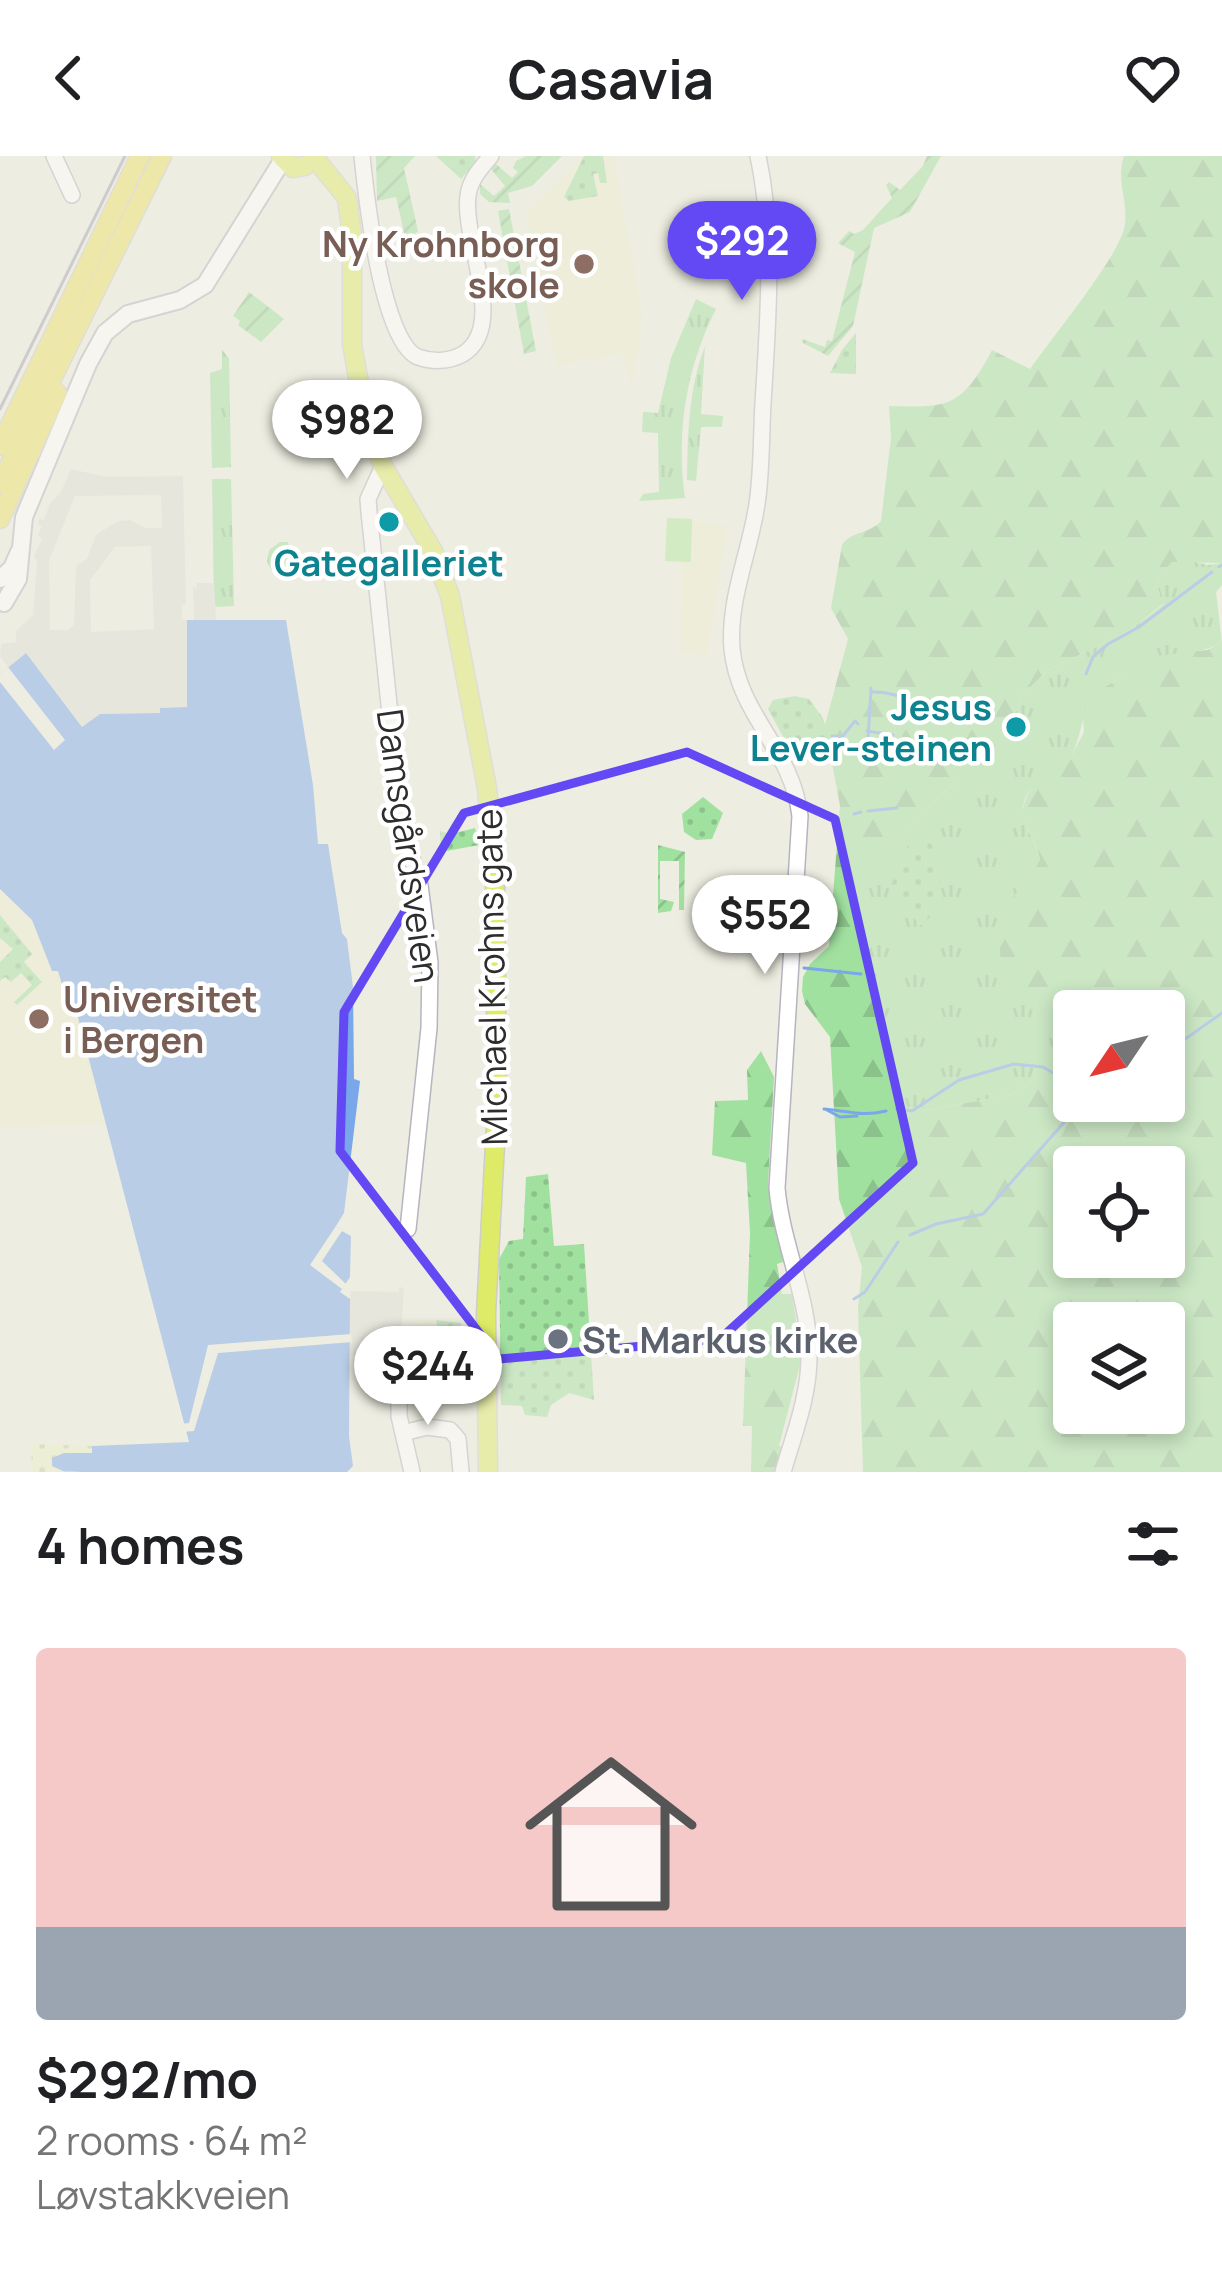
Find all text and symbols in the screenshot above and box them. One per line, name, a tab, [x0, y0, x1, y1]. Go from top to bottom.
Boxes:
text: Casavia	[508, 41, 714, 115]
icon: back	[36, 45, 102, 111]
icon: heart	[1120, 45, 1186, 111]
pin: $292	[671, 201, 813, 303]
text: $292	[694, 213, 790, 267]
place label: Ny Krohnborg skole	[322, 219, 560, 309]
marker: Ny Krohnborg skole	[571, 251, 597, 277]
pin: $982	[276, 380, 418, 482]
text: $982	[299, 392, 395, 446]
marker: Gategalleriet	[376, 509, 402, 535]
place label: Gategalleriet	[274, 538, 504, 587]
place label: Jesus Lever-steinen	[750, 682, 992, 772]
street label: Damsgårdsveien	[366, 706, 452, 986]
marker: Jesus Lever-steinen	[1003, 714, 1029, 740]
street label: Michael Krohns gate	[464, 808, 518, 1146]
pin: $552	[694, 875, 836, 977]
text: $552	[719, 887, 811, 941]
place label: Universitet i Bergen	[63, 974, 258, 1064]
north arrow	[1053, 990, 1185, 1122]
map controls	[1053, 990, 1185, 1434]
marker: Universitet i Bergen	[26, 1006, 52, 1032]
button: locate	[1053, 1146, 1185, 1278]
button: layers	[1053, 1302, 1185, 1434]
place label: St. Markus kirke	[582, 1315, 858, 1364]
pin: $244	[357, 1326, 499, 1428]
marker: St. Markus kirke	[545, 1326, 571, 1352]
text: $244	[381, 1338, 475, 1392]
text: 4 homes	[36, 1510, 244, 1579]
icon: filters	[1120, 1511, 1186, 1577]
icon: home	[503, 1726, 719, 1942]
text: $292/mo	[36, 2044, 258, 2113]
text: 2 rooms · 64 m²	[36, 2113, 307, 2167]
text: Løvstakkveien	[36, 2167, 290, 2221]

